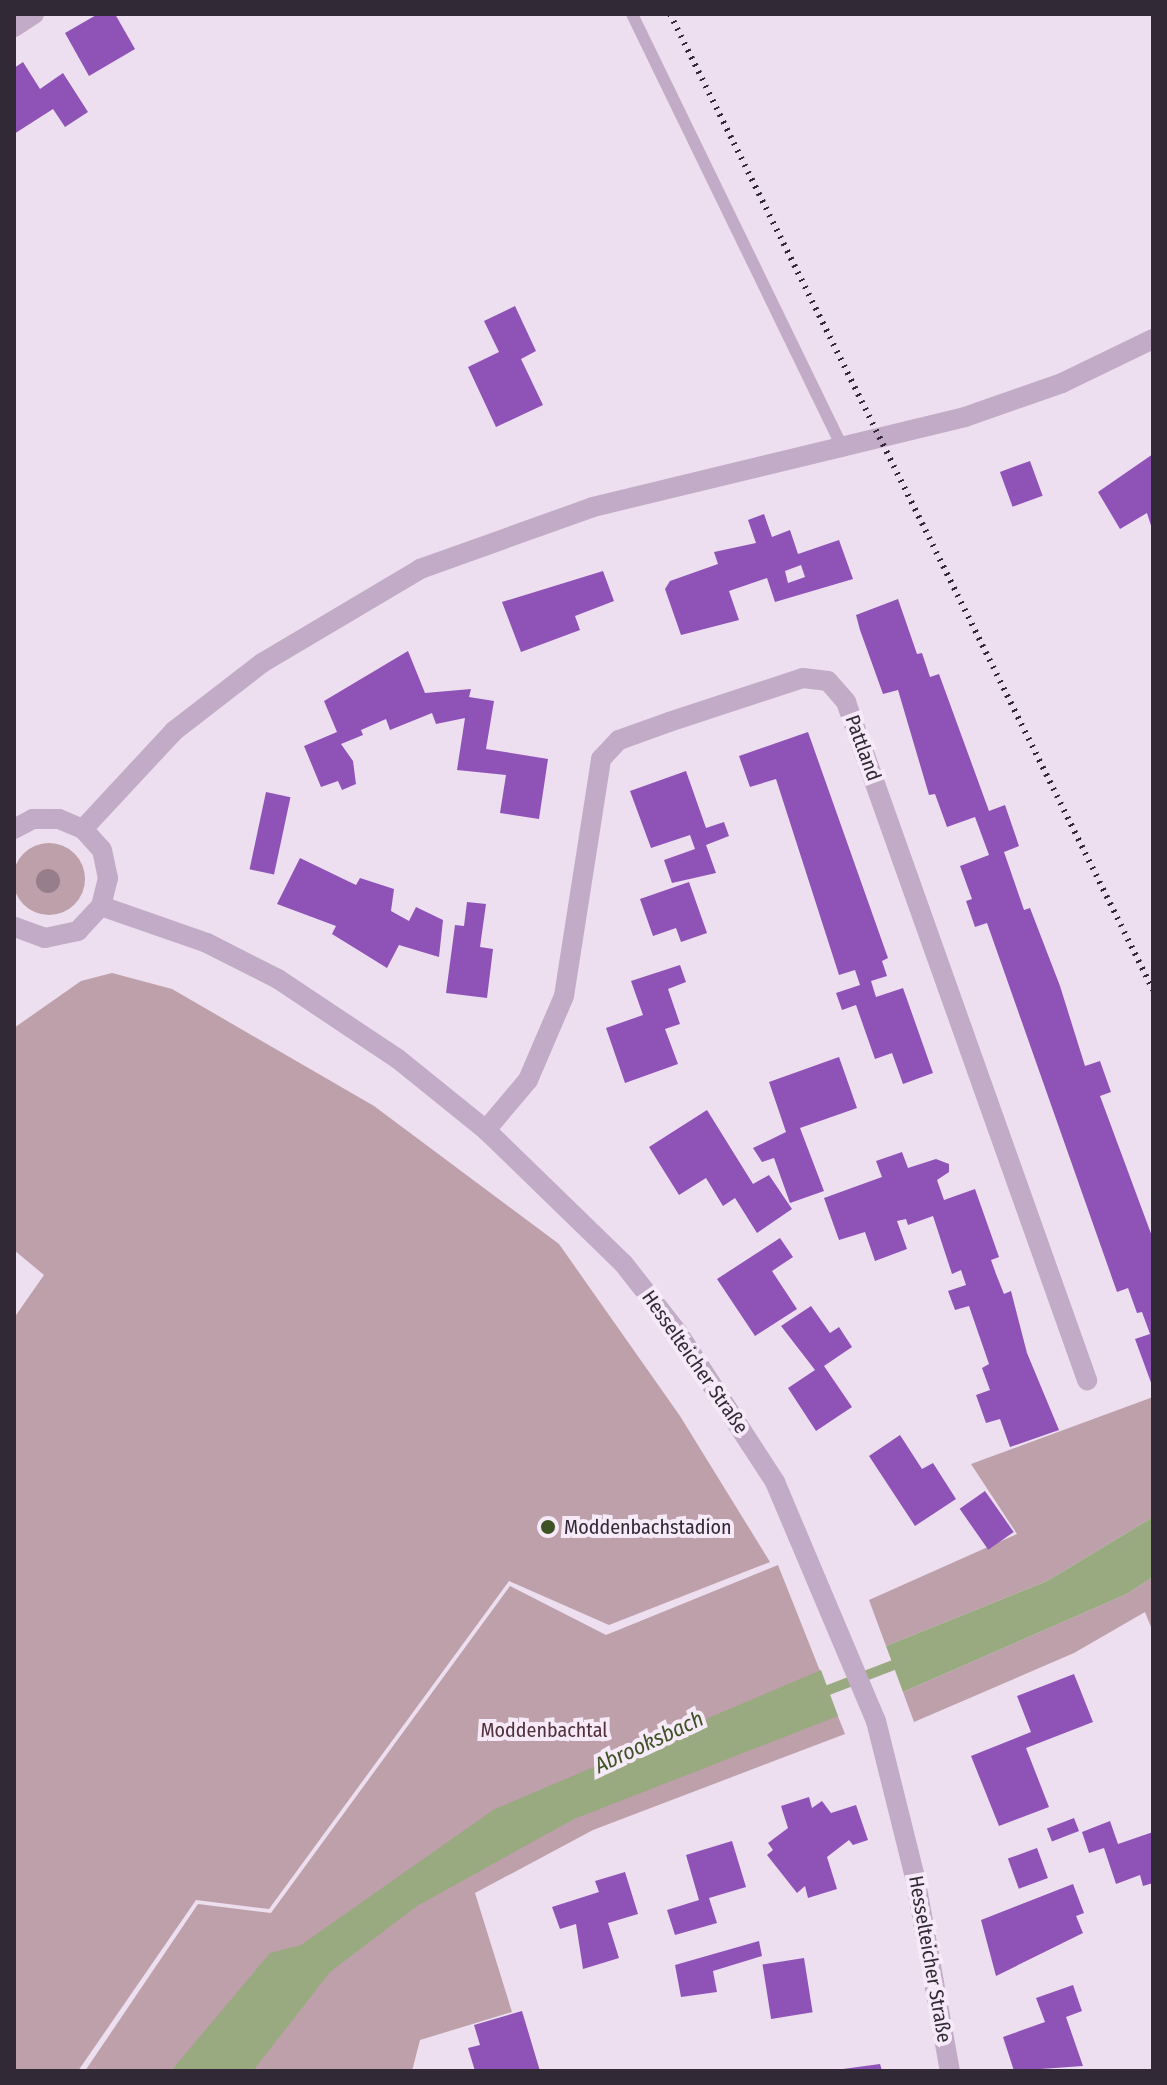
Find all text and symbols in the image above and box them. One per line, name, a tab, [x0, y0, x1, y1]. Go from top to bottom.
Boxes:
street label: Pattland	[840, 712, 886, 784]
street label: Hesselteicher Straße	[637, 1286, 753, 1438]
place label: Moddenbachstadion	[564, 1515, 732, 1539]
marker: Moddenbachstadion	[539, 1518, 557, 1536]
water label: Abrooksbach	[590, 1705, 708, 1779]
park label: Moddenbachtal	[480, 1718, 608, 1742]
street label: Hesselteicher Straße	[904, 1874, 956, 2044]

